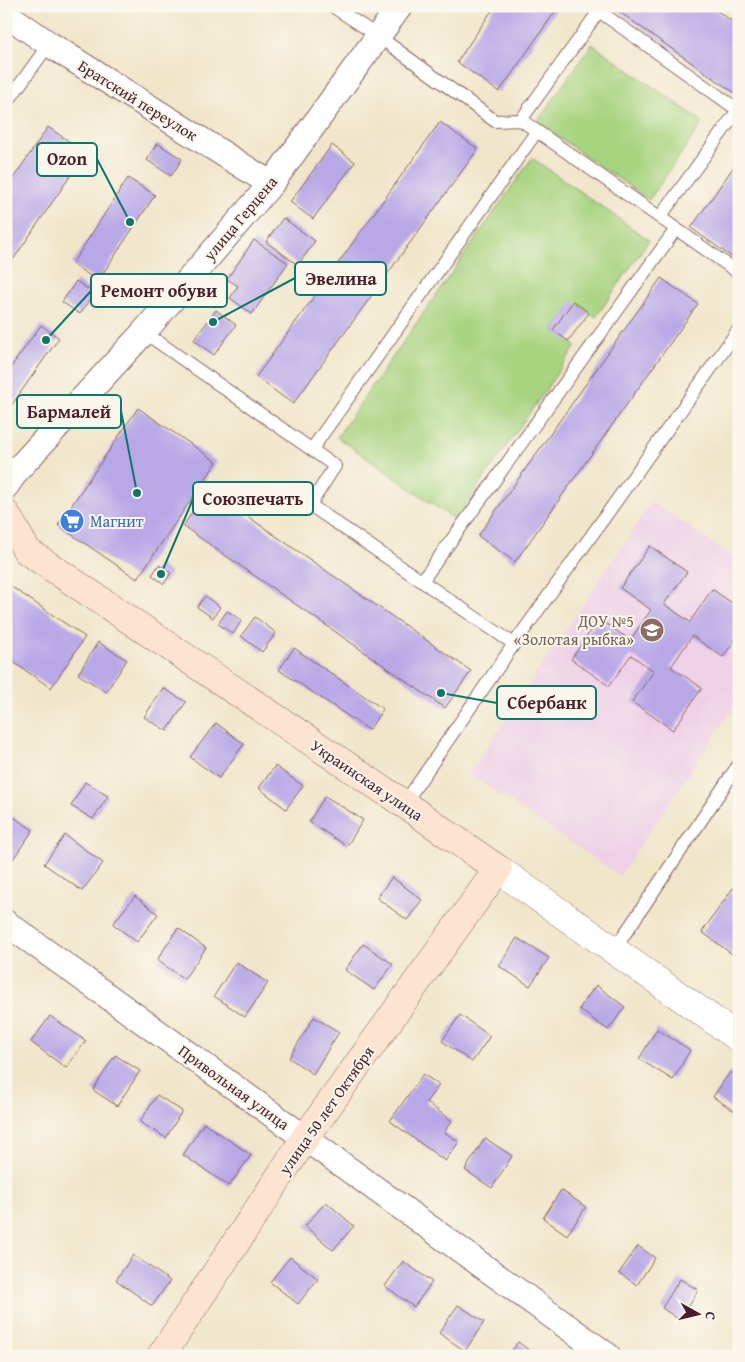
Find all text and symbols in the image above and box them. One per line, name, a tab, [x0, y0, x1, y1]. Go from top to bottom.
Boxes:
street label: Братский переулок	[73, 53, 203, 147]
callout: Ozon	[37, 143, 97, 176]
text: Ozon	[47, 145, 87, 172]
street label: улица Герцена	[197, 170, 283, 266]
callout: Эвелина	[295, 262, 386, 295]
text: Эвелина	[305, 265, 377, 292]
callout: Ремонт обуви	[91, 274, 227, 307]
text: Ремонт обуви	[101, 277, 217, 304]
callout: Бармалей	[17, 395, 121, 428]
text: Бармалей	[27, 398, 111, 425]
callout: Союзпечать	[193, 482, 313, 515]
text: Союзпечать	[203, 485, 303, 512]
supermarket icon: Магнит	[59, 508, 85, 534]
place label: Магнит	[90, 509, 144, 533]
place label: ДОУ №5 «Золотая рыбка»	[514, 609, 634, 651]
school or university icon: ДОУ №5 «Золотая рыбка»	[639, 617, 665, 643]
callout: Сбербанк	[497, 686, 596, 719]
text: Сбербанк	[507, 689, 587, 716]
street label: Украинская улица	[306, 733, 428, 827]
street label: Привольная улица	[173, 1038, 295, 1136]
street label: улица 50 лет Октября	[272, 1041, 379, 1180]
north arrow	[672, 1290, 722, 1340]
text: С	[700, 1310, 721, 1321]

